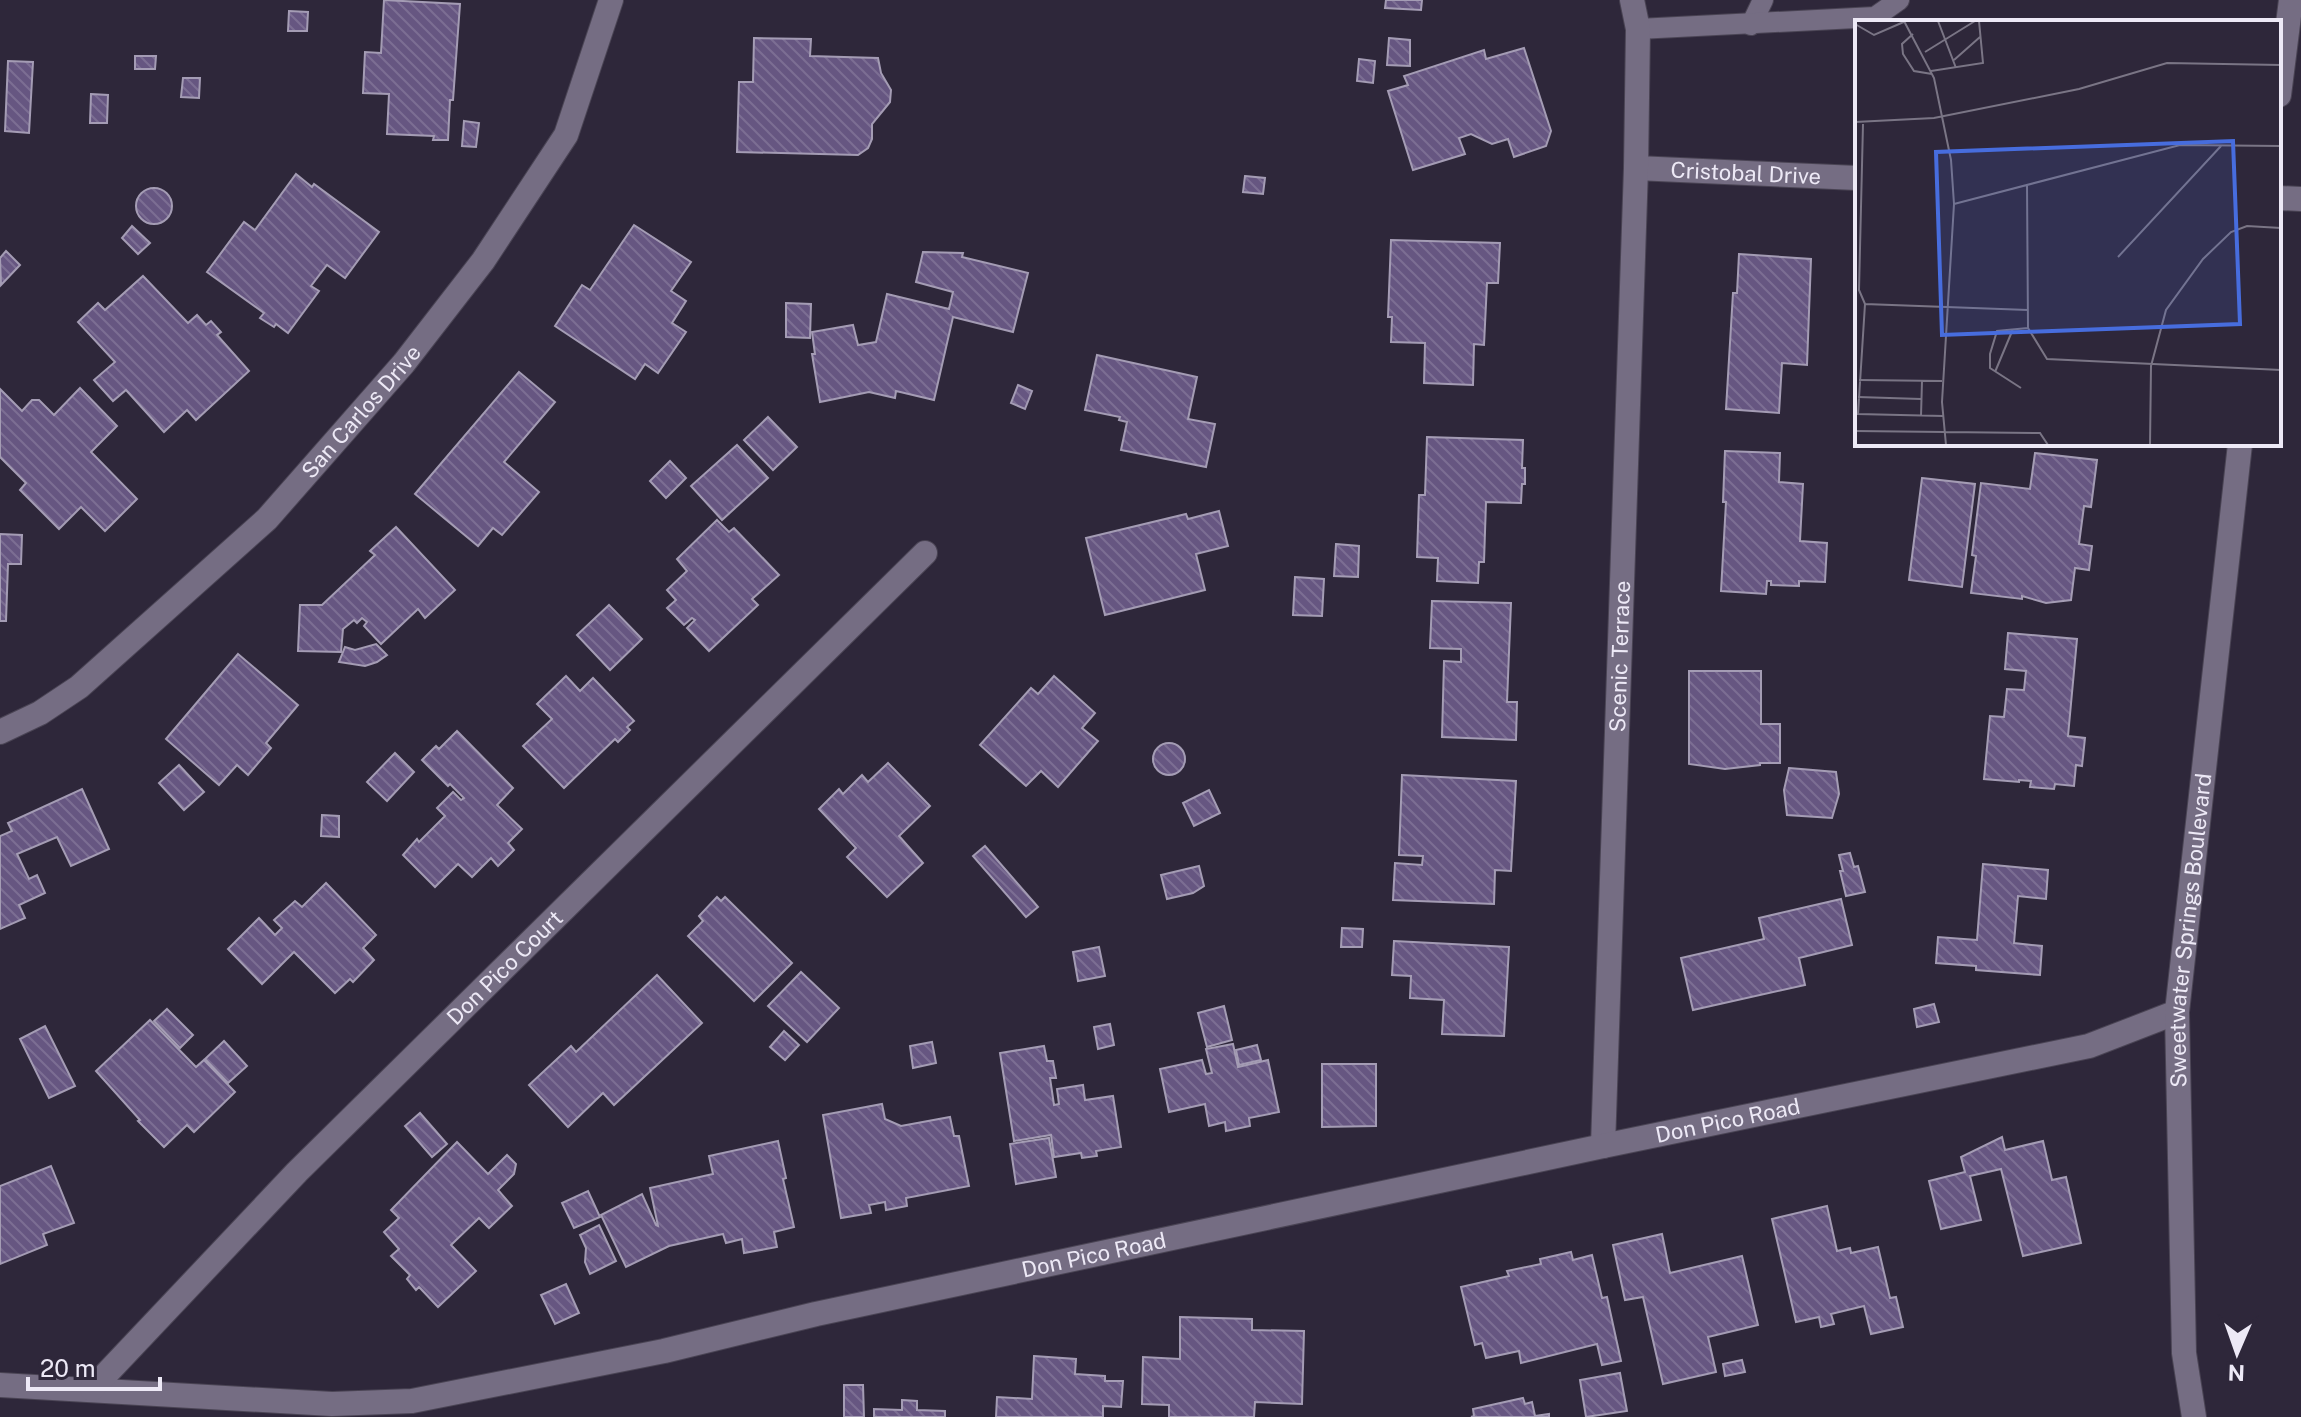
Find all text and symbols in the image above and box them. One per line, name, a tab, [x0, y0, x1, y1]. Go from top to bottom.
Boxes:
inset map	[1855, 20, 2281, 446]
street label: Cristobal Drive	[1670, 157, 1822, 189]
street label: San Carlos Drive	[296, 340, 426, 484]
street label: Scenic Terrace	[1604, 580, 1635, 733]
street label: Sweetwater Springs Boulevard	[2164, 772, 2216, 1088]
street label: Don Pico Court	[441, 905, 568, 1030]
street label: Don Pico Road	[1653, 1093, 1802, 1148]
street label: Don Pico Road	[1019, 1227, 1168, 1283]
north arrow	[2197, 1313, 2277, 1393]
scale bar	[28, 1341, 160, 1391]
text: 20 m	[40, 1354, 96, 1382]
text: N	[2227, 1360, 2245, 1386]

